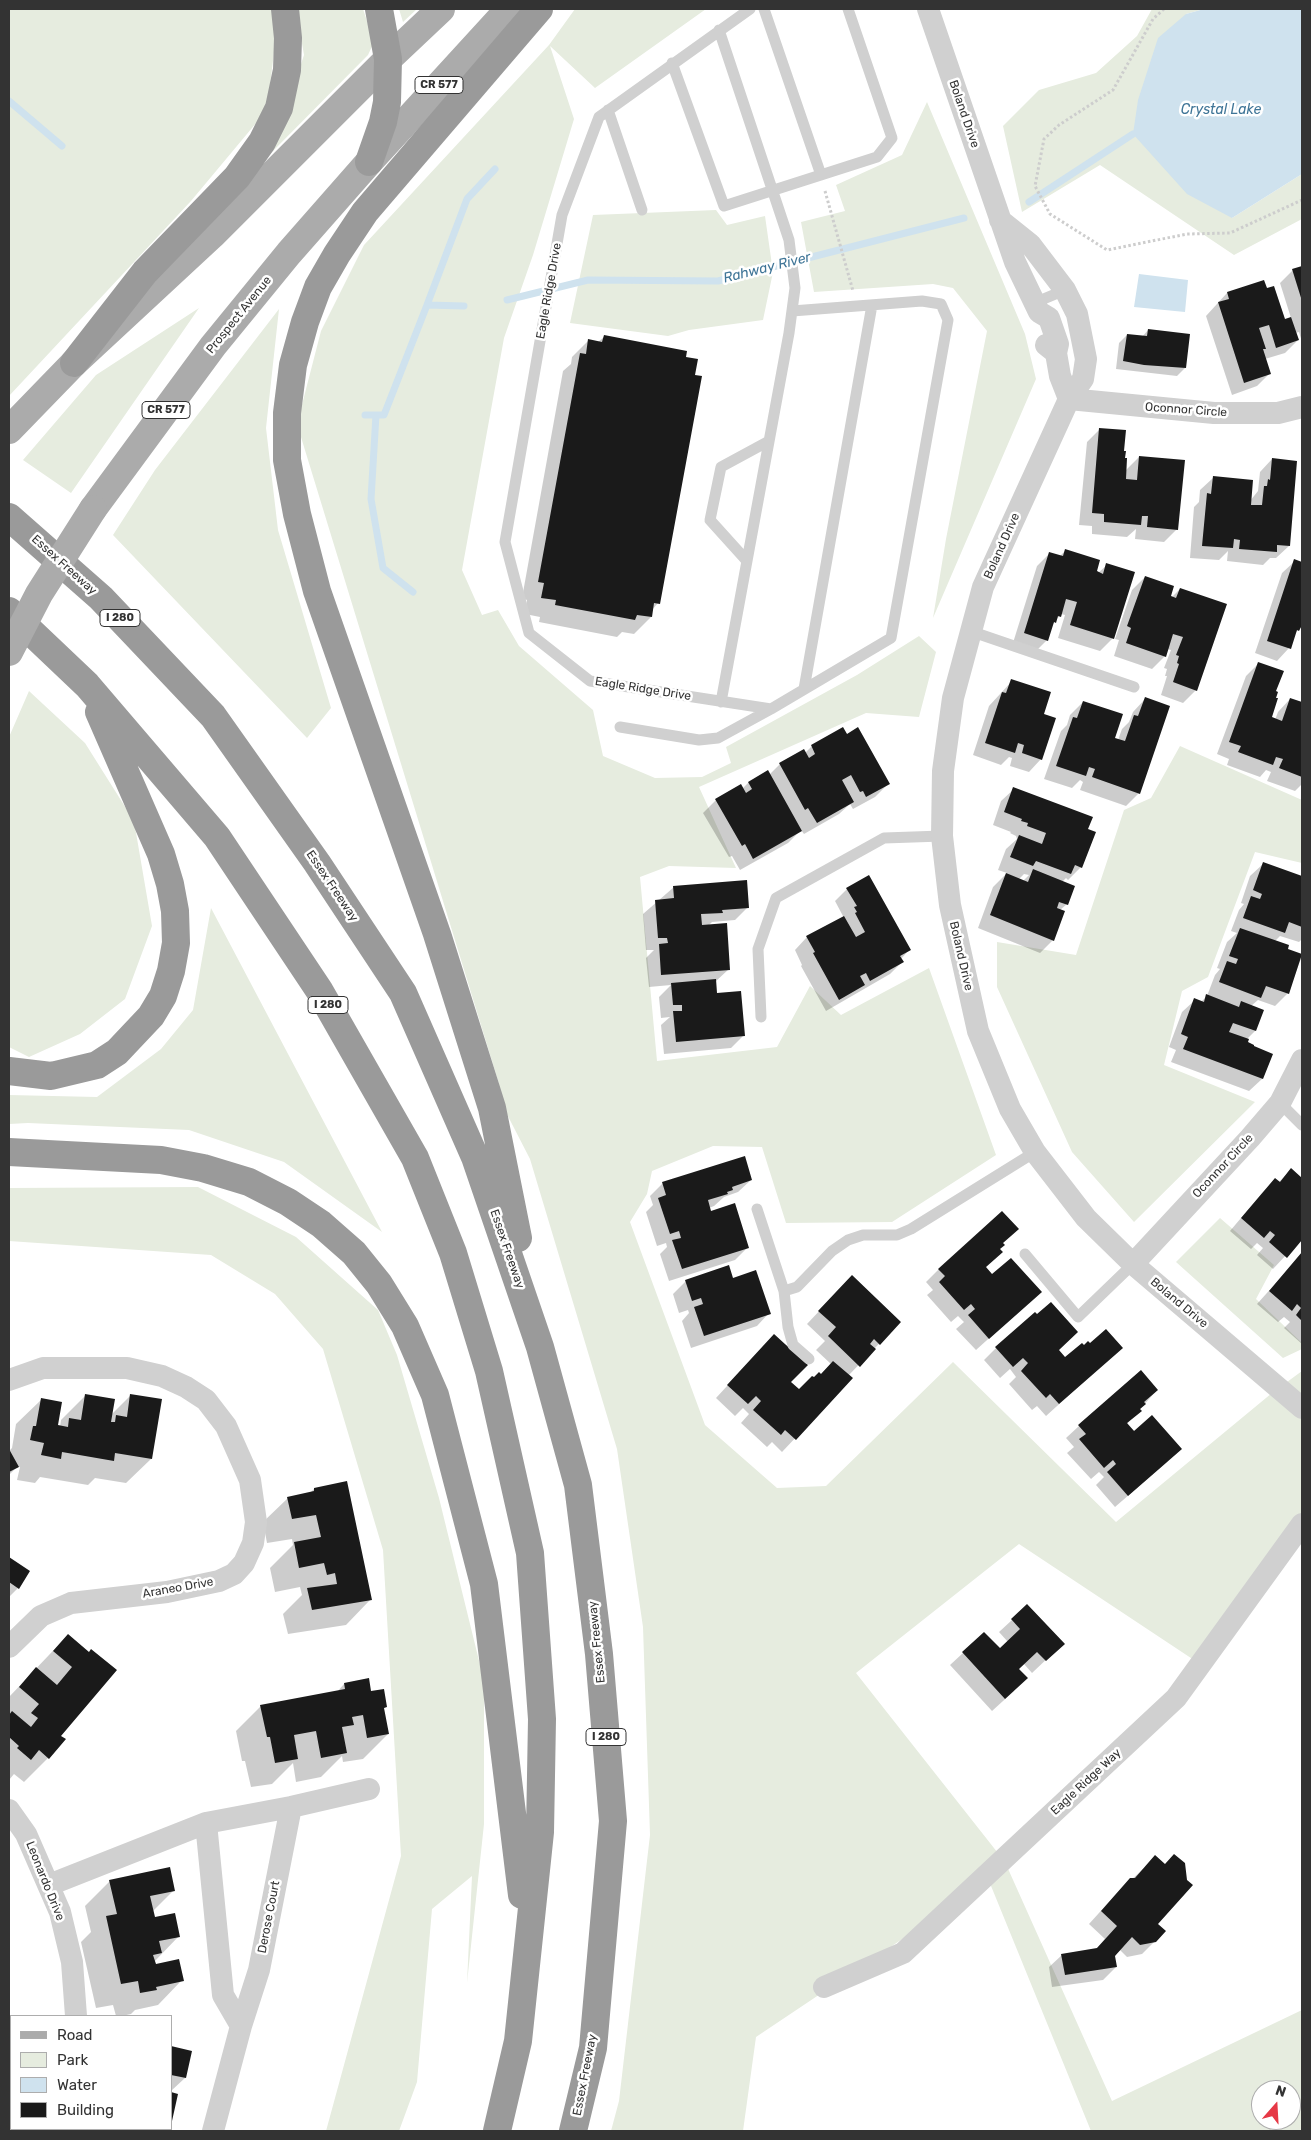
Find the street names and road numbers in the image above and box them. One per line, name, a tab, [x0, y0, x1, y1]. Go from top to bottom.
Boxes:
road number: CR 577	[415, 76, 463, 94]
street label: Boland Drive	[946, 78, 982, 150]
street label: Eagle Ridge Drive	[533, 242, 565, 340]
street label: Prospect Avenue	[203, 273, 275, 357]
street label: Oconnor Circle	[1145, 400, 1227, 420]
road number: CR 577	[142, 402, 190, 418]
street label: Boland Drive	[981, 511, 1023, 581]
street label: Essex Freeway	[28, 532, 100, 598]
road number: I 280	[100, 610, 140, 626]
street label: Eagle Ridge Drive	[594, 674, 692, 704]
street label: Essex Freeway	[303, 848, 361, 924]
street label: Boland Drive	[946, 920, 976, 992]
road number: I 280	[308, 996, 348, 1014]
street label: Oconnor Circle	[1190, 1131, 1256, 1201]
street label: Essex Freeway	[487, 1208, 527, 1290]
street label: Boland Drive	[1147, 1275, 1211, 1331]
street label: Araneo Drive	[141, 1575, 215, 1601]
street label: Essex Freeway	[586, 1600, 608, 1684]
road number: I 280	[586, 1728, 626, 1745]
street label: Eagle Ridge Way	[1048, 1746, 1124, 1818]
street label: Leonardo Drive	[23, 1839, 67, 1923]
street label: Derose Court	[255, 1880, 283, 1954]
street label: Essex Freeway	[570, 2033, 600, 2117]

